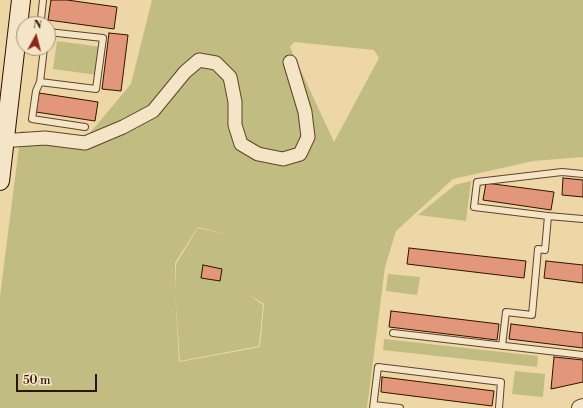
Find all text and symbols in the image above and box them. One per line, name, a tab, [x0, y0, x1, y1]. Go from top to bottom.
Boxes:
north arrow	[16, 16, 56, 56]
text: N	[32, 18, 43, 33]
scale bar	[18, 366, 99, 392]
text: 50 m	[23, 373, 51, 388]

